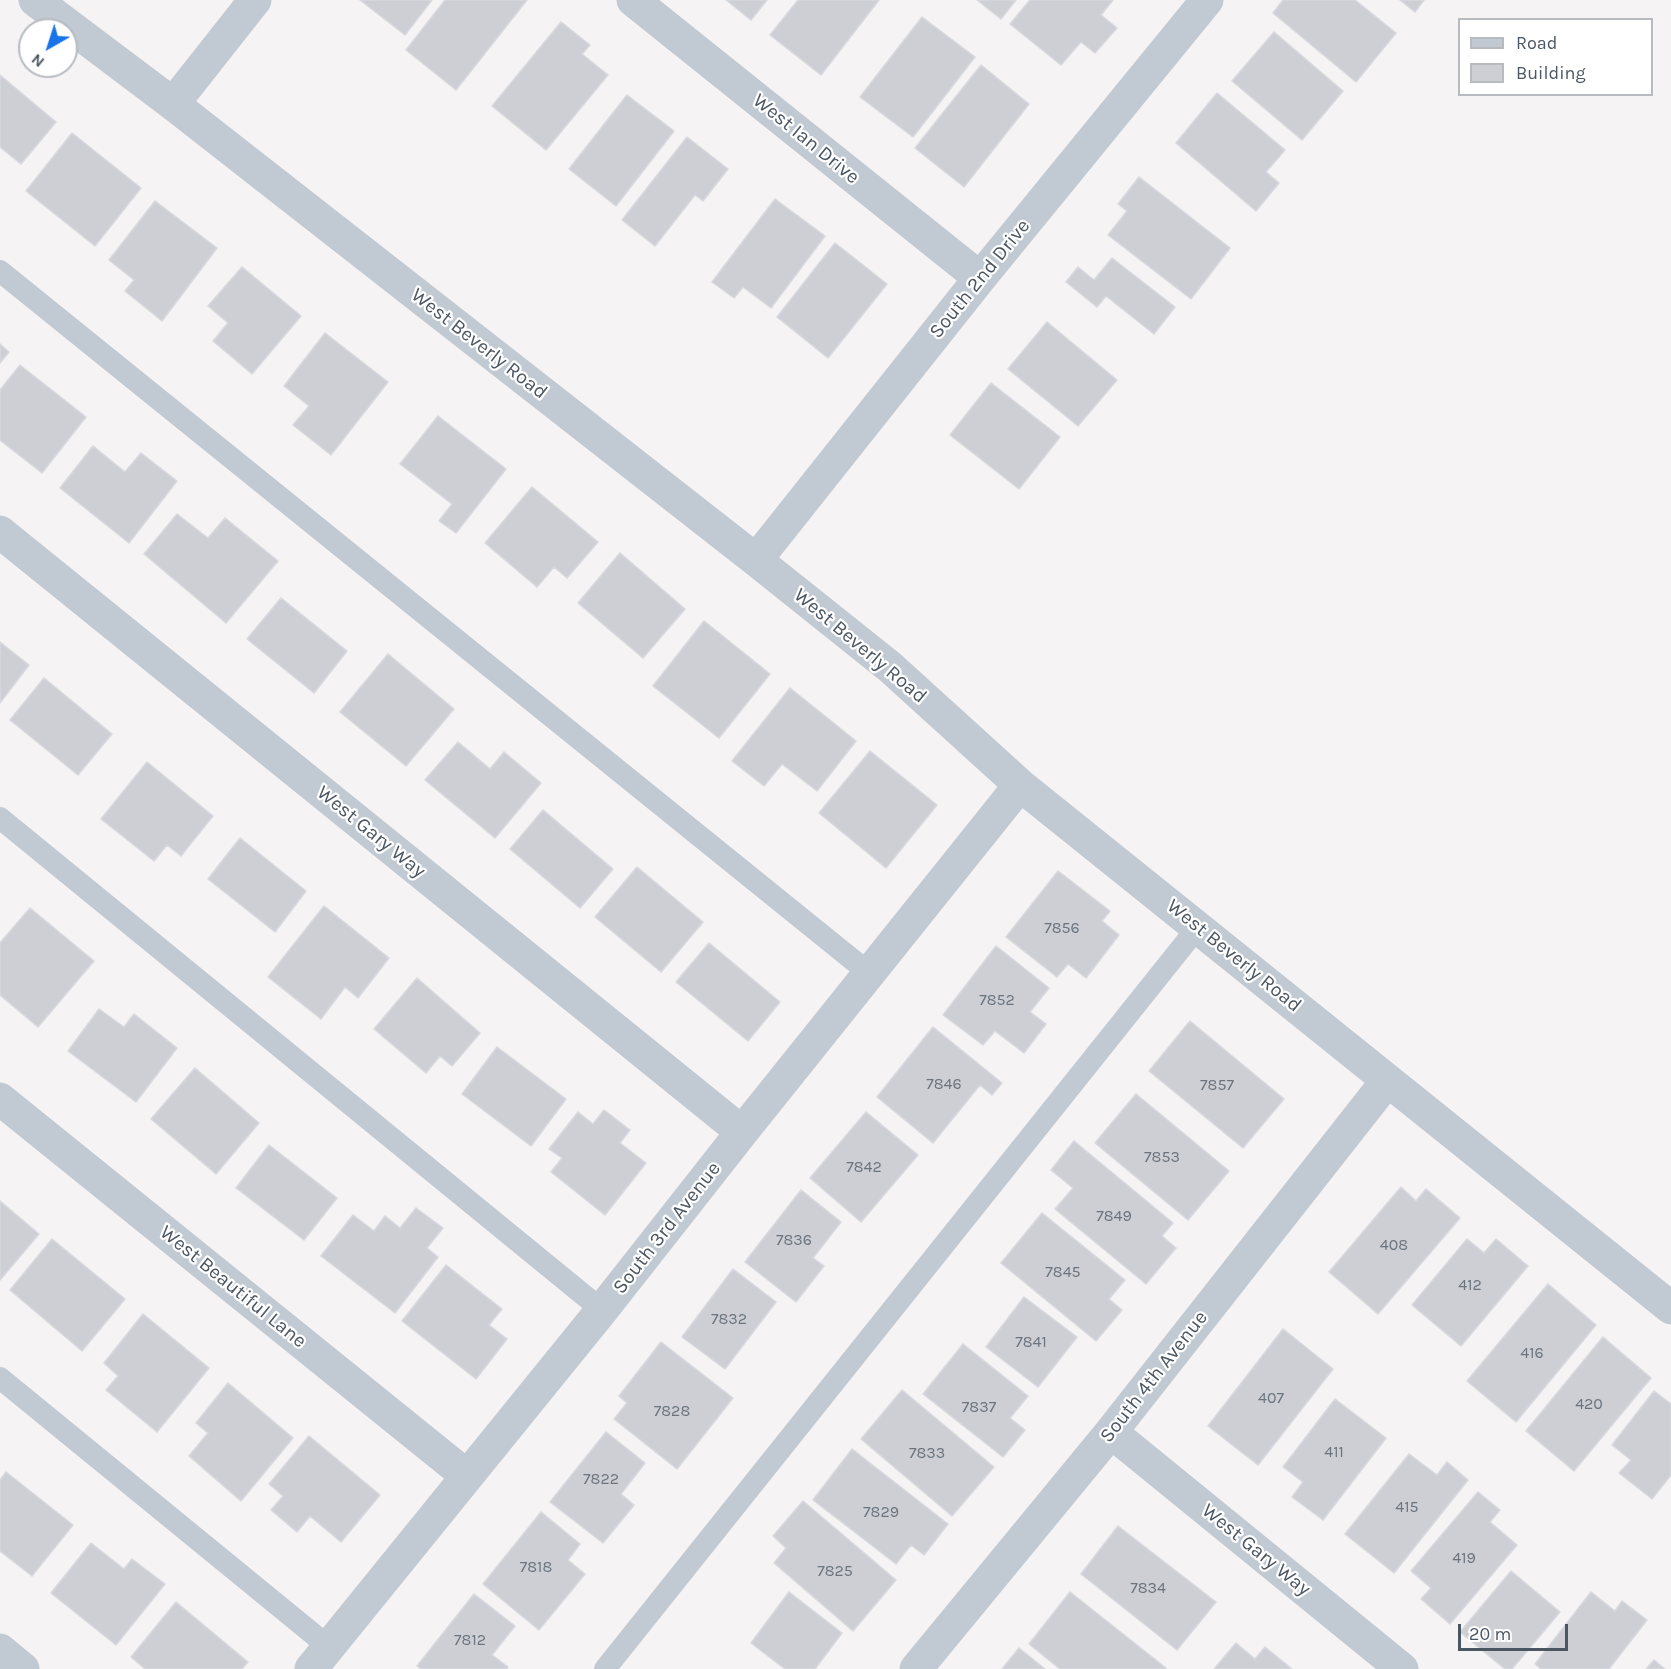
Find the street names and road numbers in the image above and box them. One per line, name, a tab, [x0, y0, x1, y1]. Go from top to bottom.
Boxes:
street label: West Ian Drive	[748, 89, 864, 189]
street label: South 2nd Drive	[925, 215, 1035, 343]
street label: West Beverly Road	[406, 283, 552, 405]
street label: West Beverly Road	[789, 583, 931, 709]
street label: West Gary Way	[312, 781, 430, 883]
street label: West Beverly Road	[1162, 894, 1306, 1018]
street label: South 3rd Avenue	[608, 1157, 726, 1299]
street label: West Beautiful Lane	[155, 1221, 311, 1353]
street label: South 4th Avenue	[1095, 1306, 1213, 1448]
street label: West Gary Way	[1197, 1499, 1315, 1601]

